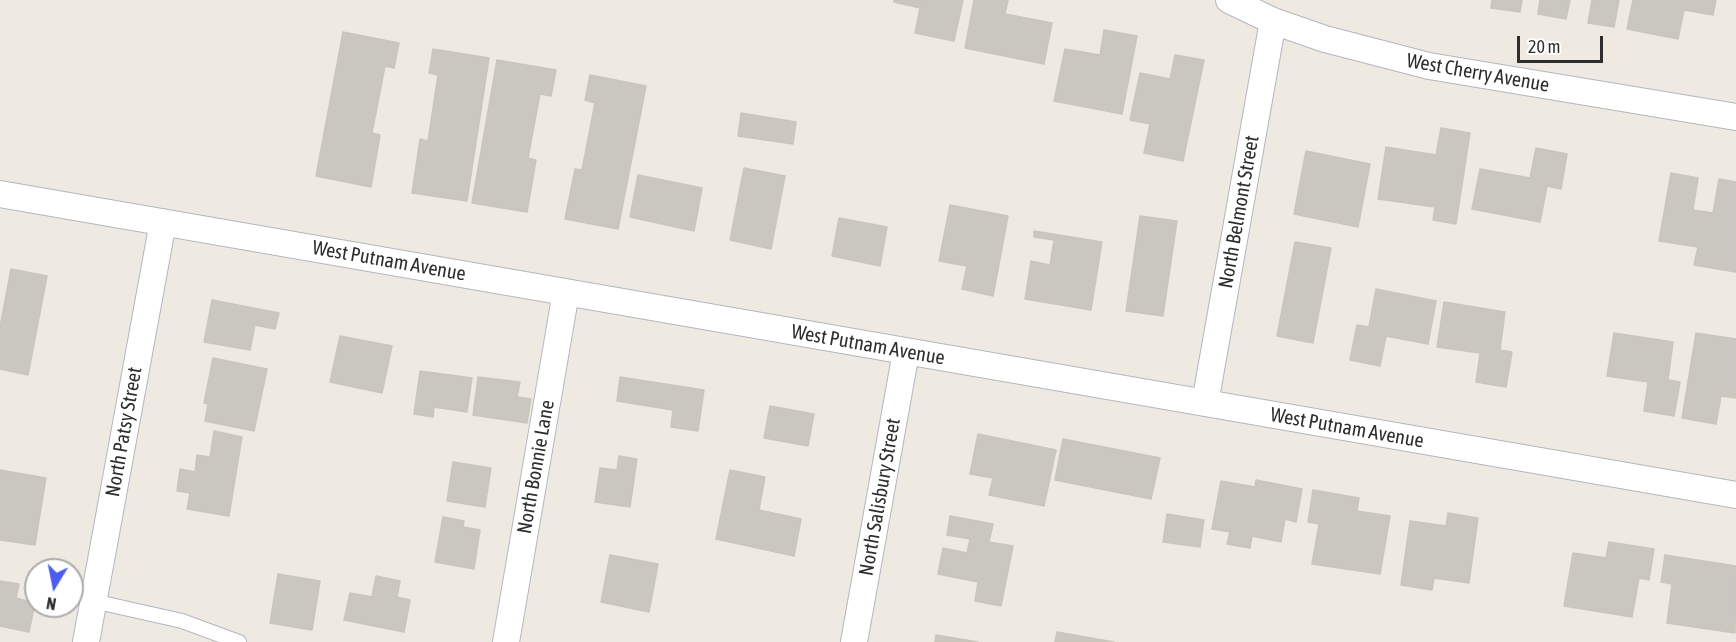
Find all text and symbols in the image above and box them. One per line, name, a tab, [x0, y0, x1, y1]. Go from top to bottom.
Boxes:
scale bar	[1520, 24, 1606, 62]
text: 20 m	[1528, 36, 1560, 57]
street label: West Cherry Avenue	[1405, 49, 1551, 97]
street label: North Belmont Street	[1214, 134, 1264, 290]
street label: West Putnam Avenue	[310, 236, 468, 286]
street label: West Putnam Avenue	[789, 320, 947, 370]
street label: North Patsy Street	[101, 365, 147, 499]
street label: North Bonnie Lane	[512, 398, 560, 536]
street label: West Putnam Avenue	[1268, 403, 1426, 453]
street label: North Salisbury Street	[854, 416, 906, 578]
north arrow	[24, 558, 84, 618]
text: N	[45, 594, 57, 613]

